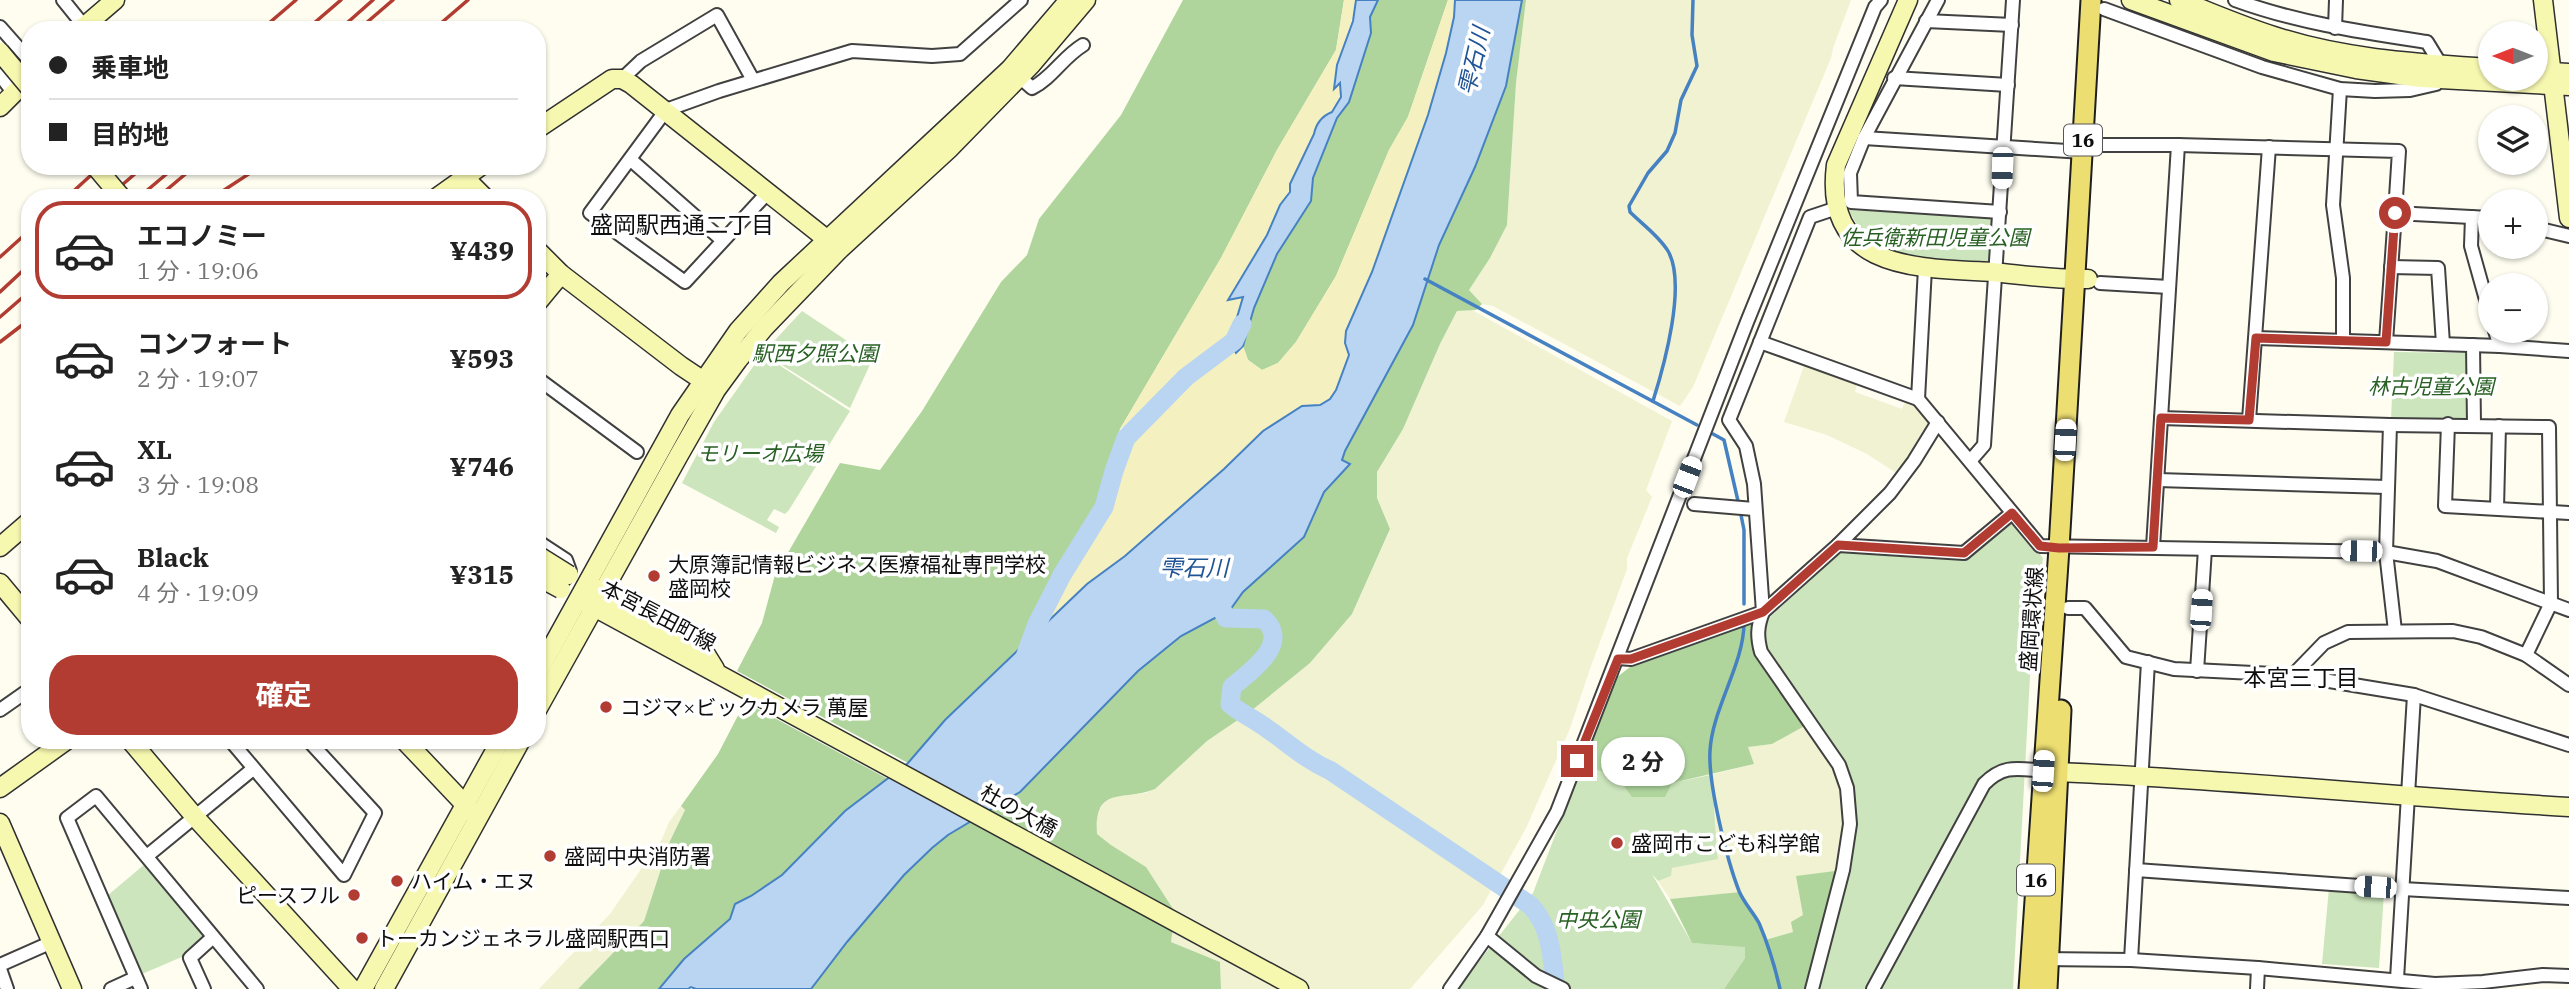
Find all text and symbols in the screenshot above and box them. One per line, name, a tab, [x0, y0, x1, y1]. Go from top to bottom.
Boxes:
water label: 雫石川	[1451, 21, 1496, 98]
north arrow	[2478, 21, 2548, 91]
map controls	[2478, 21, 2548, 343]
text: 乗車地	[91, 50, 169, 84]
button: layers	[2478, 105, 2548, 175]
text: 目的地	[91, 117, 169, 151]
road number: 16	[2064, 124, 2102, 156]
car	[1991, 147, 2014, 189]
button: +	[2478, 189, 2548, 259]
route start	[2379, 197, 2411, 229]
district label: 盛岡駅西通二丁目	[590, 209, 774, 239]
text: エコノミー	[137, 218, 267, 252]
icon: car	[53, 219, 116, 282]
park label: 佐兵衛新田児童公園	[1841, 223, 2032, 251]
text: ¥439	[449, 233, 514, 267]
text: 1 分 · 19:06	[137, 255, 259, 285]
button: −	[2478, 273, 2548, 343]
text: コンフォート	[137, 326, 292, 360]
icon: car	[53, 327, 116, 390]
park label: 駅西夕照公園	[752, 339, 881, 367]
text: ¥593	[449, 341, 514, 375]
text: 2 分 · 19:07	[137, 363, 259, 393]
park label: 林古児童公園	[2368, 372, 2497, 400]
car	[2054, 418, 2077, 462]
text: XL	[137, 432, 172, 466]
icon: car	[53, 435, 116, 498]
park label: モリーオ広場	[697, 439, 825, 467]
text: ¥746	[449, 449, 514, 483]
car	[1670, 454, 1705, 500]
text: 3 分 · 19:08	[137, 469, 259, 499]
text: Black	[137, 540, 209, 574]
car	[2340, 540, 2383, 562]
icon: car	[53, 543, 116, 606]
place label: 大原簿記情報ビジネス医療福祉専門学校 盛岡校	[668, 550, 1046, 602]
water label: 雫石川	[1160, 552, 1232, 582]
text: ¥315	[449, 557, 514, 591]
street label: 盛岡環状線	[2013, 566, 2049, 672]
marker: 大原簿記情報ビジネス医療福祉専門学校 盛岡校	[646, 568, 662, 584]
street label: 本宮長田町線	[597, 573, 721, 657]
text: 4 分 · 19:09	[137, 577, 259, 607]
car	[2190, 588, 2213, 632]
button: 確定	[49, 655, 518, 735]
district label: 本宮三丁目	[2244, 662, 2359, 692]
place label: コジマ×ビックカメラ 萬屋	[620, 693, 868, 721]
marker: コジマ×ビックカメラ 萬屋	[598, 699, 614, 715]
callout: 2 分	[1602, 736, 1686, 786]
route end	[1561, 745, 1593, 777]
text: 2 分	[1622, 746, 1664, 776]
car	[2032, 749, 2055, 793]
street label: 杜の大橋	[975, 777, 1063, 843]
place label: 盛岡市こども科学館	[1631, 829, 1820, 857]
marker: 盛岡市こども科学館	[1609, 835, 1625, 851]
place label: 盛岡中央消防署	[564, 842, 711, 870]
marker: 盛岡中央消防署	[542, 848, 558, 864]
road number: 16	[2017, 864, 2055, 895]
place label: ハイム・エヌ	[411, 867, 536, 895]
marker: ハイム・エヌ	[389, 873, 405, 889]
car	[2354, 875, 2397, 899]
place label: ピースフル	[236, 881, 340, 909]
marker: ピースフル	[346, 887, 362, 903]
park label: 中央公園	[1556, 905, 1643, 933]
place label: トーカンジェネラル盛岡駅西口	[376, 924, 670, 952]
marker: トーカンジェネラル盛岡駅西口	[354, 930, 370, 946]

